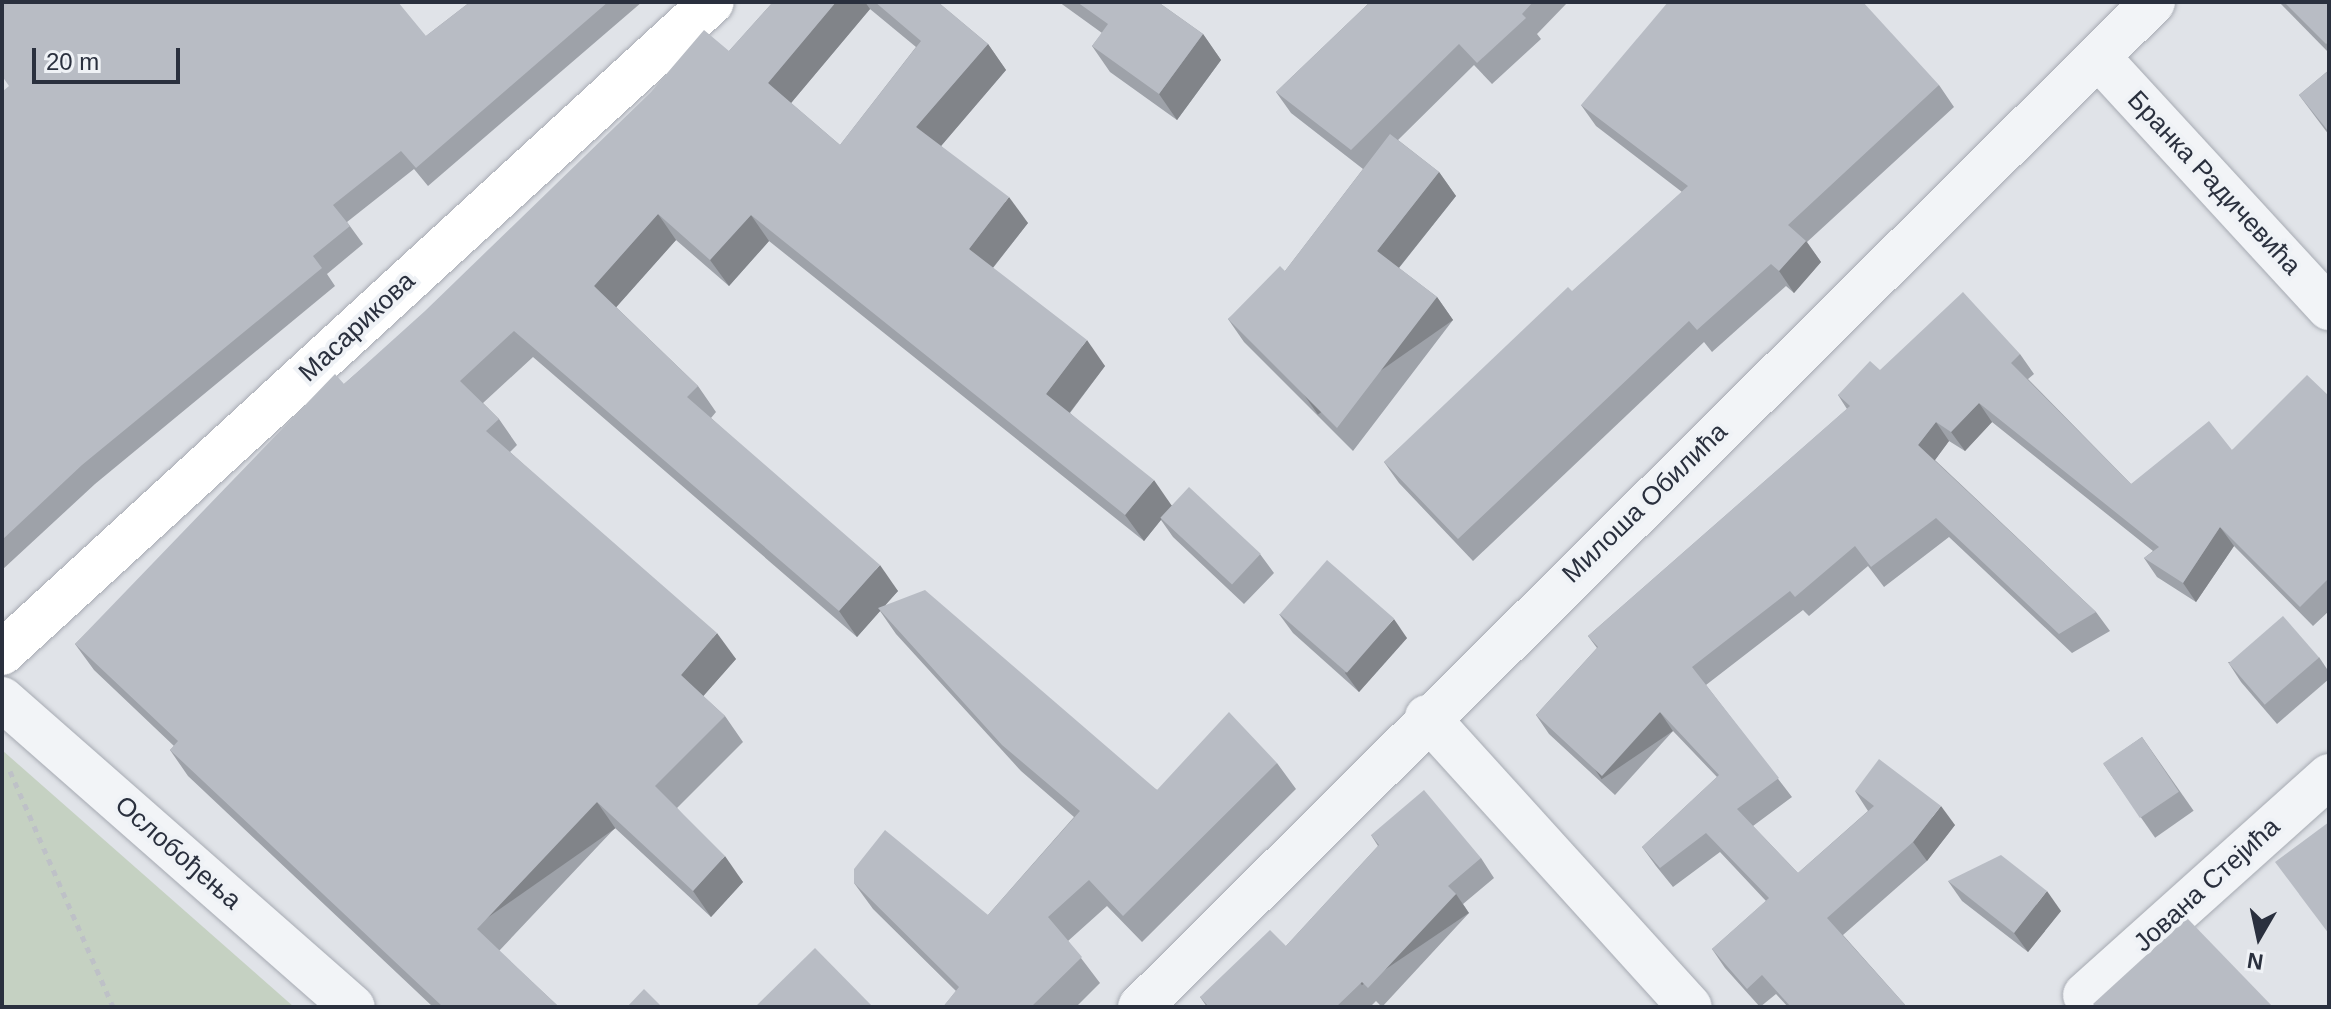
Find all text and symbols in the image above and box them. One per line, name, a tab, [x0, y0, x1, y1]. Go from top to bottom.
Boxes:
scale bar	[36, 32, 184, 82]
text: 20 m	[46, 48, 99, 75]
street label: Бранка Радичевића	[2121, 85, 2307, 281]
street label: Масарикова	[293, 265, 421, 389]
street label: Милоша Обилића	[1556, 416, 1734, 590]
street label: Ослобођења	[109, 790, 247, 916]
street label: Јована Стејића	[2128, 811, 2286, 959]
north arrow	[2219, 897, 2299, 977]
text: N	[2245, 948, 2265, 975]

